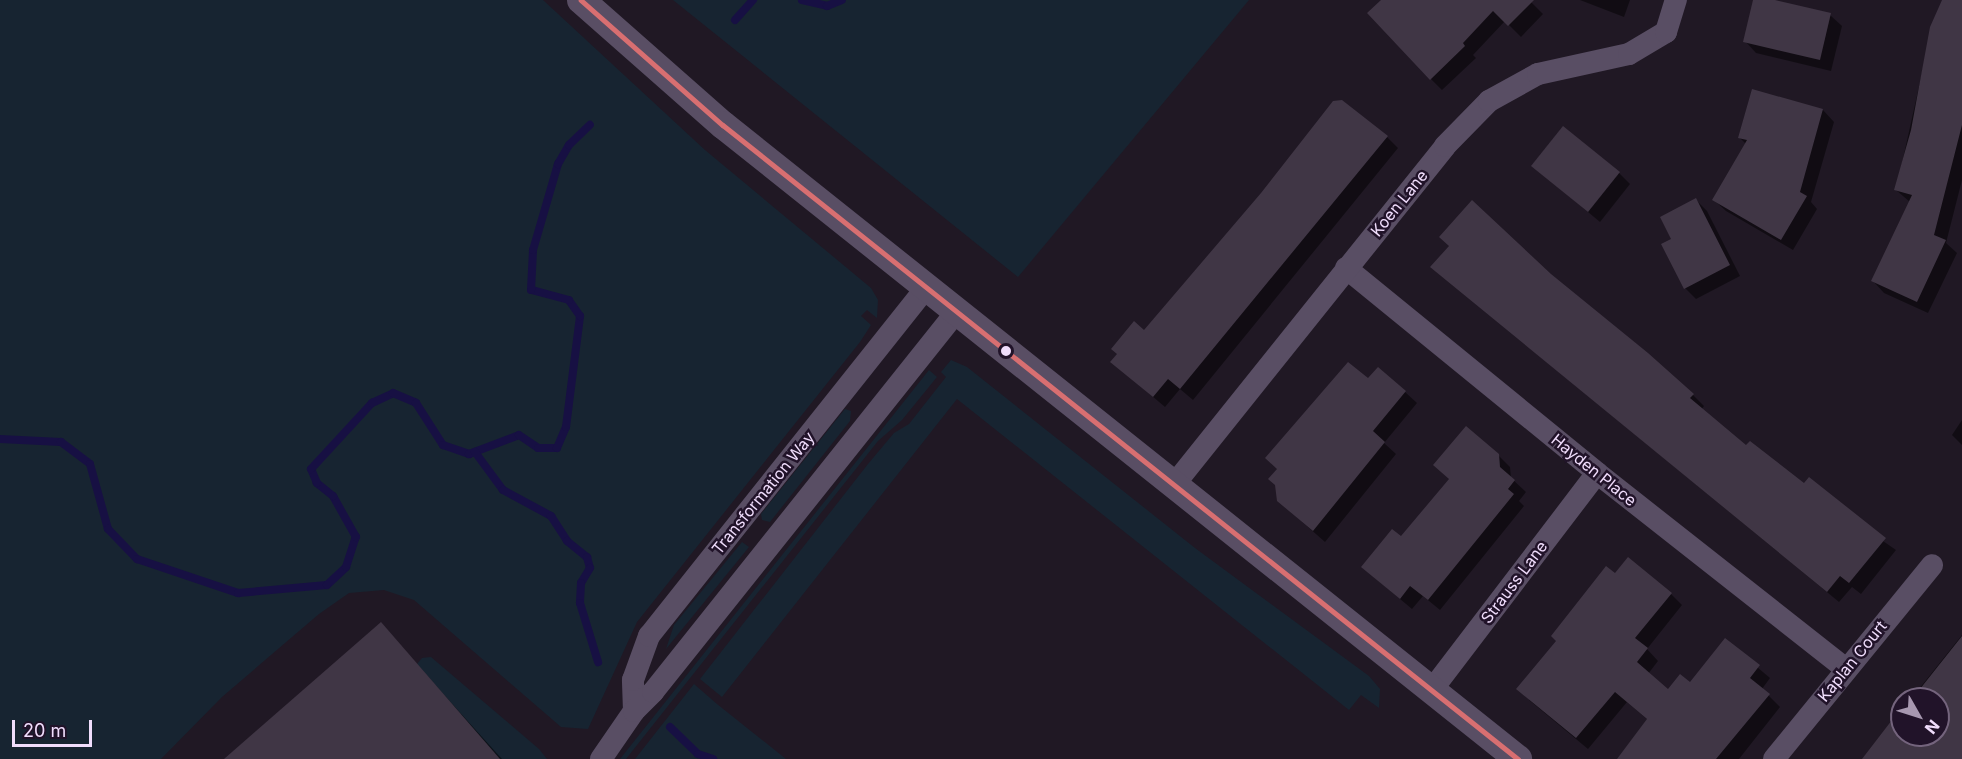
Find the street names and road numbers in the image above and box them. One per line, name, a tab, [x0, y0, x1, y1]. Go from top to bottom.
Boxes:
street label: Koen Lane	[1366, 166, 1432, 240]
street label: Transformation Way	[708, 428, 818, 558]
street label: Hayden Place	[1548, 430, 1640, 510]
street label: Strauss Lane	[1477, 537, 1551, 627]
street label: Kaplan Court	[1814, 617, 1890, 705]

